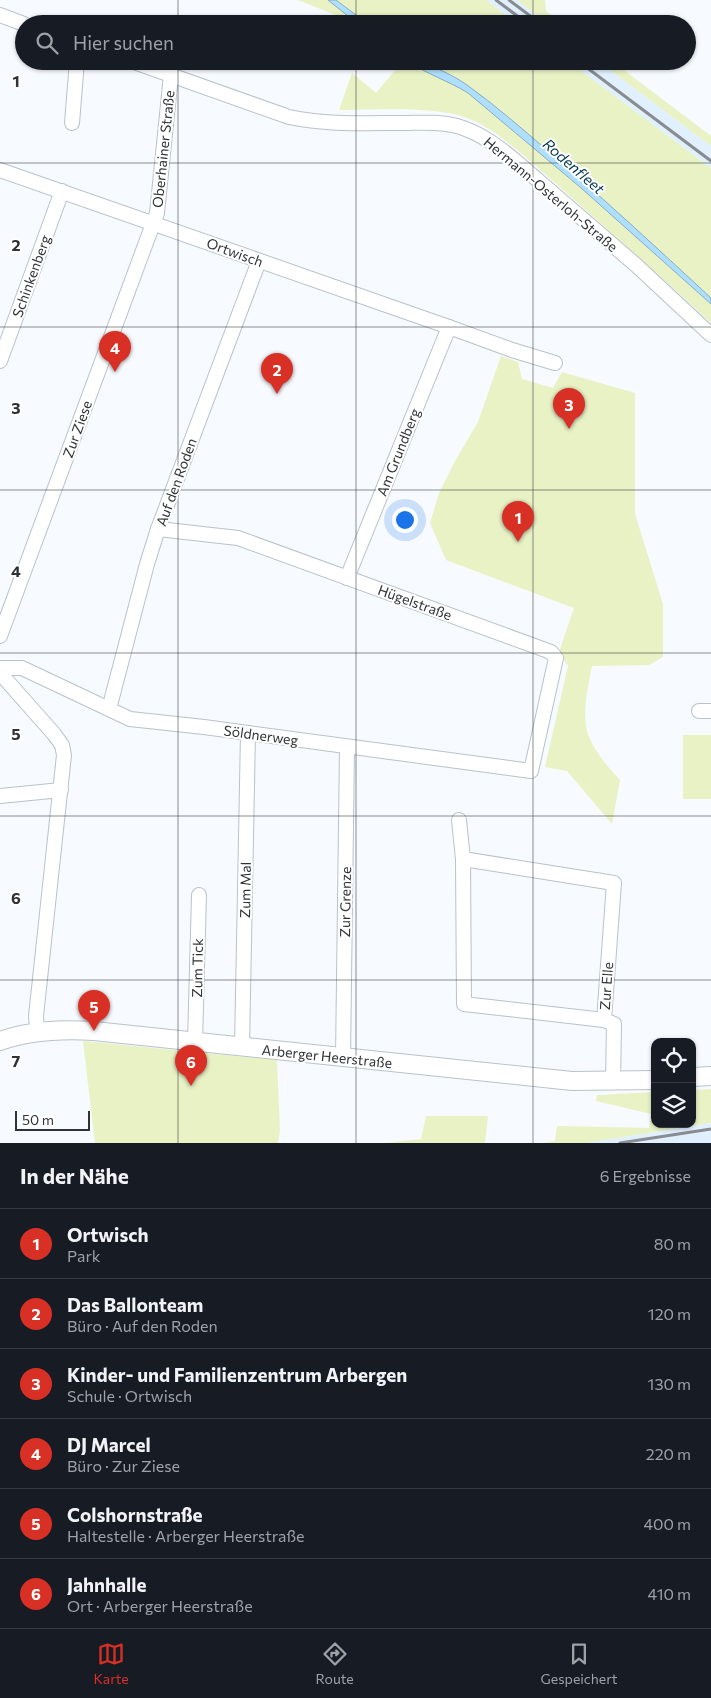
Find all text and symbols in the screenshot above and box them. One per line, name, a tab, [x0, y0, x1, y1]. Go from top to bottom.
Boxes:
search box	[15, 15, 696, 70]
icon: search	[33, 29, 61, 57]
text: Hier suchen	[73, 31, 174, 54]
text: 1	[12, 71, 20, 90]
street label: Oberhainer Straße	[148, 90, 178, 208]
street label: Hermann-Osterloh-Straße	[481, 133, 621, 255]
water label: Rodenfleet	[540, 135, 609, 198]
street label: Schinkenberg	[8, 232, 54, 319]
street label: Ortwisch	[204, 234, 266, 270]
text: 2	[11, 235, 21, 254]
pin: 4	[99, 331, 131, 372]
pin: 2	[261, 353, 293, 394]
pin: 3	[553, 388, 585, 429]
text: 3	[11, 398, 21, 417]
street label: Zur Ziese	[59, 398, 95, 460]
street label: Am Grundberg	[373, 405, 423, 498]
street label: Auf den Roden	[152, 436, 200, 528]
pin: 1	[502, 501, 534, 542]
your location	[392, 507, 418, 533]
text: 4	[11, 561, 21, 580]
street label: Hügelstraße	[376, 581, 454, 623]
street label: Söldnerweg	[223, 721, 300, 749]
text: 5	[11, 724, 21, 743]
street label: Zum Mal	[236, 862, 254, 918]
street label: Zur Grenze	[336, 866, 354, 938]
text: 6	[11, 888, 21, 907]
street label: Zum Tick	[188, 938, 206, 998]
street label: Zur Elle	[596, 961, 616, 1011]
pin: 5	[78, 990, 110, 1031]
map controls	[651, 1038, 696, 1128]
button: locate	[651, 1038, 696, 1083]
street label: Arberger Heerstraße	[261, 1041, 393, 1071]
pin: 6	[175, 1045, 207, 1086]
text: 7	[12, 1051, 21, 1070]
button: layers	[651, 1083, 696, 1128]
scale bar	[15, 1108, 90, 1131]
text: 50 m	[22, 1111, 54, 1128]
text: In der Nähe	[20, 1163, 129, 1188]
text: 6 Ergebnisse	[600, 1166, 691, 1185]
text: Ortwisch	[67, 1223, 148, 1246]
text: 1	[32, 1234, 40, 1253]
text: 80 m	[654, 1234, 691, 1253]
text: Park	[67, 1246, 100, 1265]
text: Das Ballonteam	[67, 1293, 203, 1316]
text: 2	[31, 1304, 41, 1323]
text: 120 m	[648, 1304, 691, 1323]
text: Büro · Auf den Roden	[67, 1316, 218, 1335]
text: Kinder- und Familienzentrum Arbergen	[67, 1363, 407, 1386]
text: 3	[31, 1374, 41, 1393]
text: 130 m	[648, 1374, 691, 1393]
text: Schule · Ortwisch	[67, 1386, 192, 1405]
text: DJ Marcel	[67, 1433, 151, 1456]
text: 4	[31, 1444, 41, 1463]
text: 220 m	[646, 1444, 691, 1463]
text: Büro · Zur Ziese	[67, 1456, 180, 1475]
text: Colshornstraße	[67, 1503, 203, 1526]
text: 5	[31, 1514, 41, 1533]
text: 400 m	[643, 1514, 691, 1533]
text: Haltestelle · Arberger Heerstraße	[67, 1526, 305, 1545]
text: Jahnhalle	[67, 1573, 146, 1596]
text: 6	[31, 1584, 41, 1603]
text: 410 m	[648, 1584, 691, 1603]
text: Ort · Arberger Heerstraße	[67, 1596, 253, 1615]
tab: Karte	[93, 1640, 129, 1687]
tab: Route	[316, 1640, 354, 1687]
tab: Gespeichert	[541, 1640, 618, 1687]

